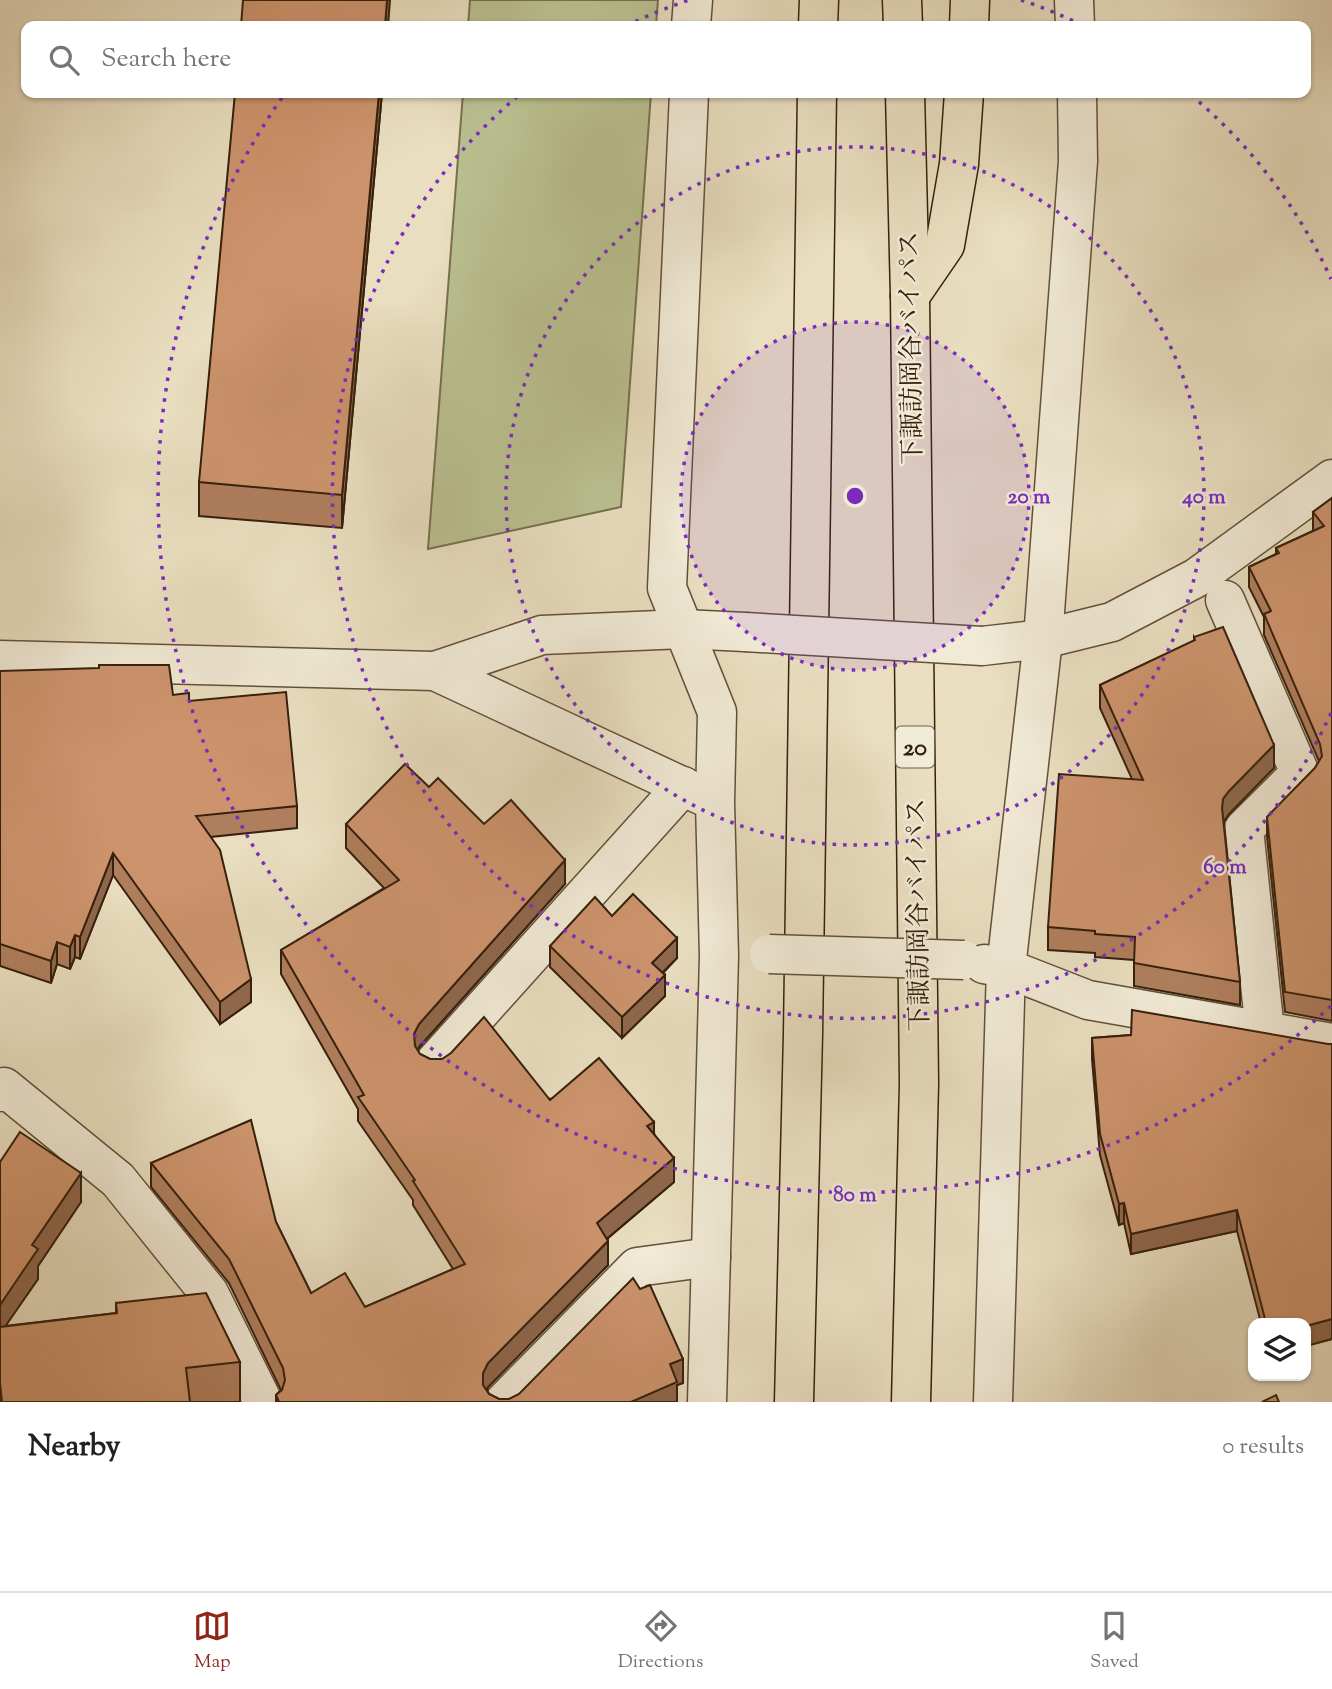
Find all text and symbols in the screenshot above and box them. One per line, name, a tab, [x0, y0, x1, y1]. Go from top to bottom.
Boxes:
search box	[21, 21, 1311, 98]
icon: search	[45, 41, 83, 79]
text: Search here	[101, 41, 231, 78]
street label: 下諏訪岡谷バイパス	[892, 231, 933, 465]
text: 20 m	[1008, 483, 1051, 513]
text: 40 m	[1181, 483, 1226, 513]
centre of rings	[843, 484, 867, 508]
road number: 20	[896, 726, 934, 768]
street label: 下諏訪岡谷バイパス	[899, 798, 940, 1032]
text: 60 m	[1203, 853, 1247, 883]
text: 80 m	[833, 1181, 877, 1211]
map controls	[1248, 1318, 1311, 1381]
button: layers	[1248, 1318, 1311, 1381]
text: Nearby	[28, 1426, 120, 1469]
text: 0 results	[1222, 1431, 1304, 1464]
tab: Map	[193, 1607, 231, 1676]
tab: Directions	[618, 1607, 703, 1676]
tab: Saved	[1090, 1607, 1139, 1676]

